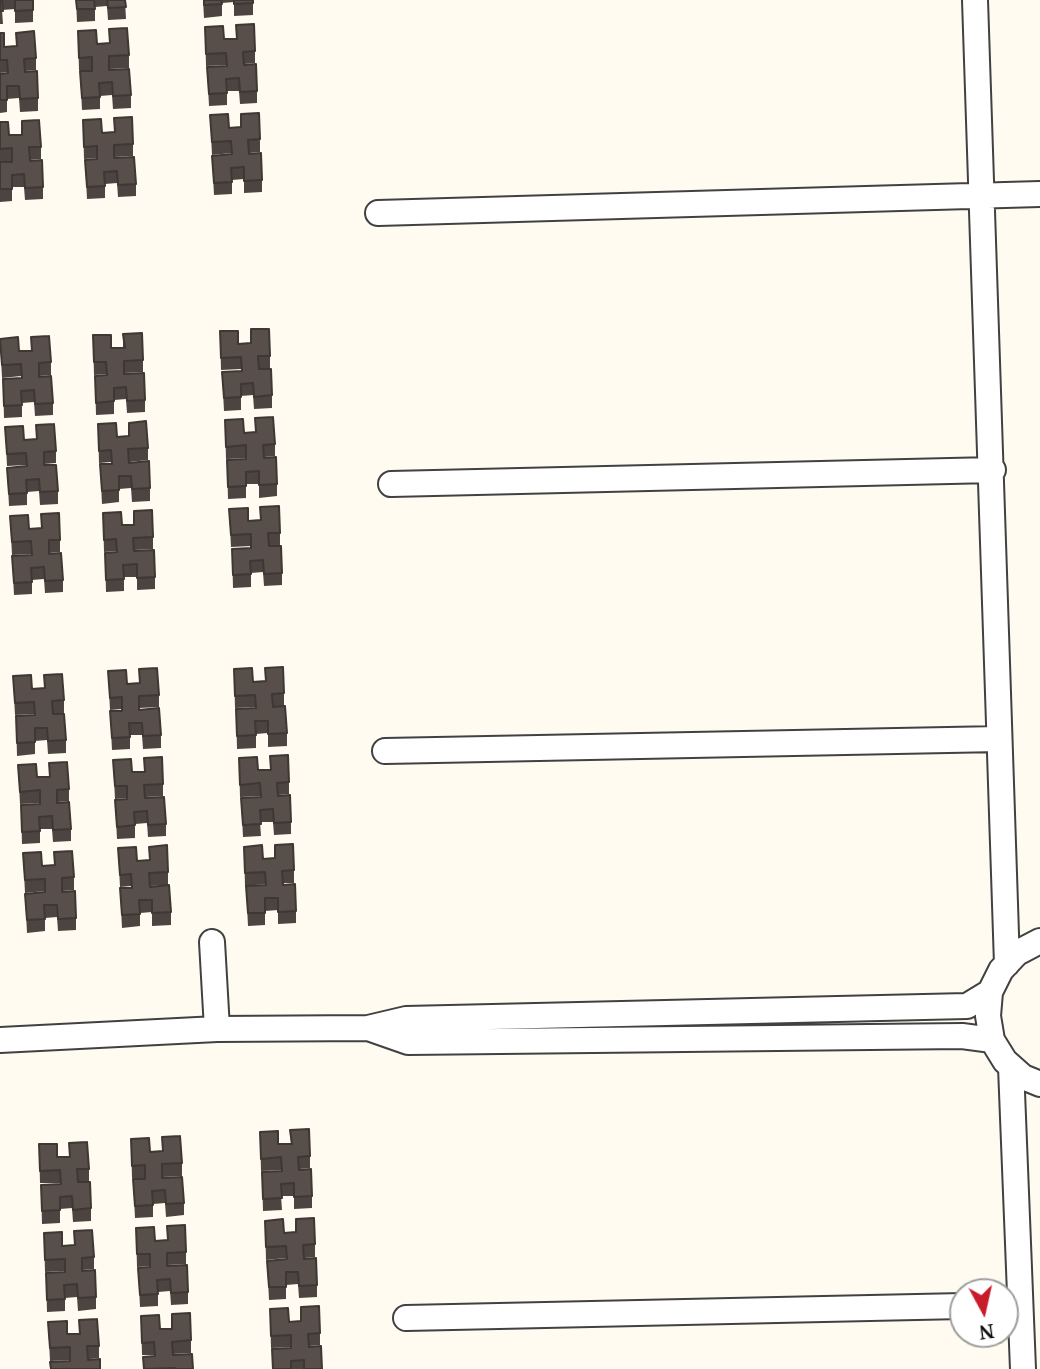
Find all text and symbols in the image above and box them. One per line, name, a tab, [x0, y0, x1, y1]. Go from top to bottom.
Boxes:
north arrow	[949, 1278, 1019, 1348]
text: N	[977, 1318, 996, 1346]

